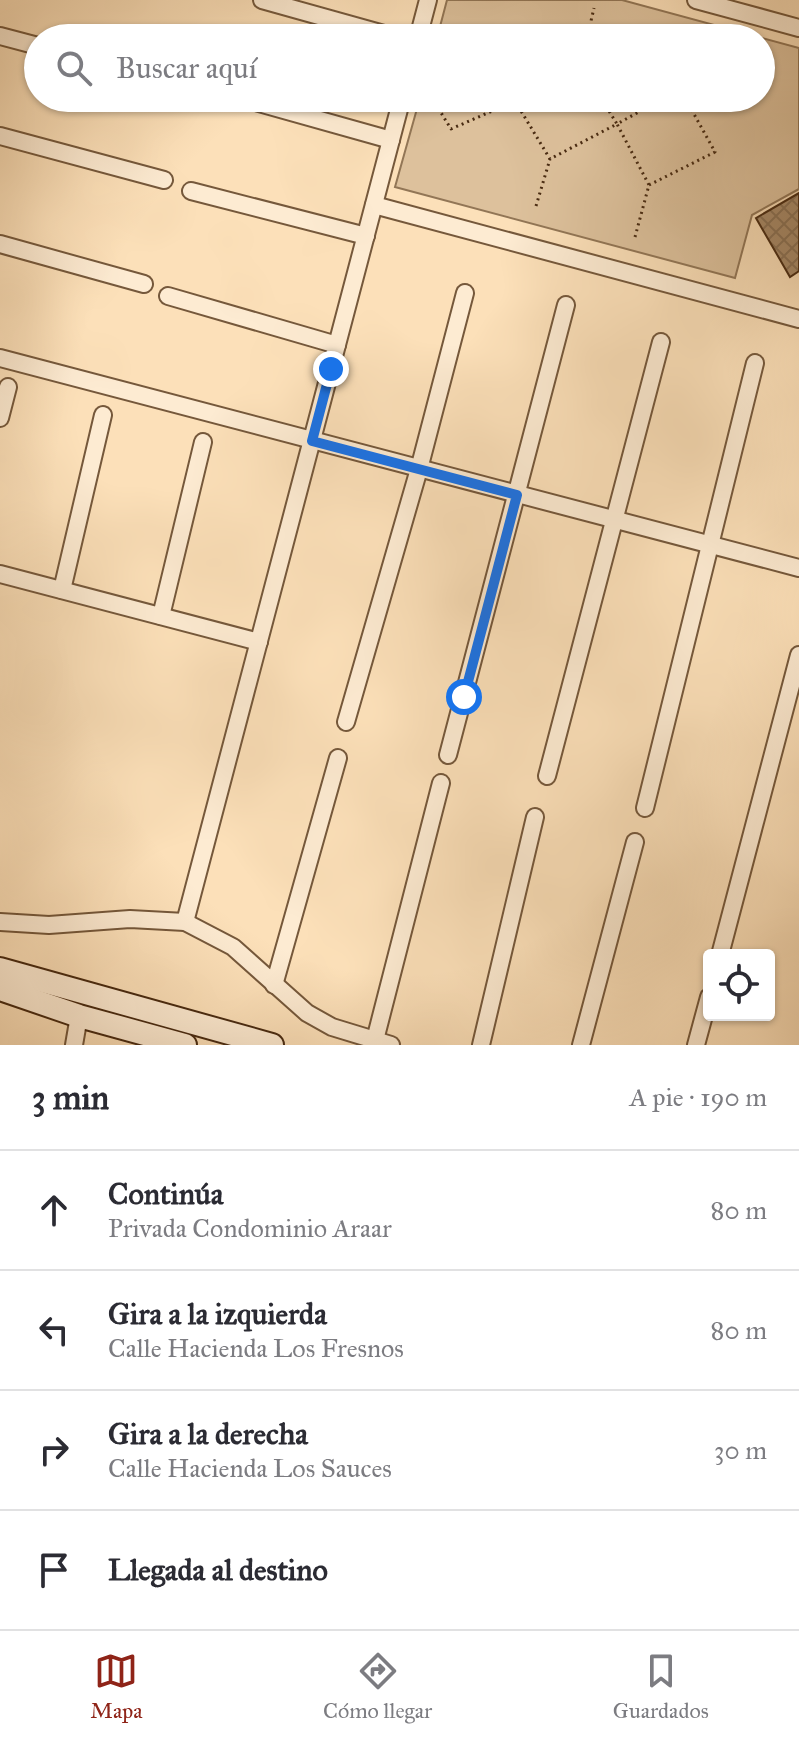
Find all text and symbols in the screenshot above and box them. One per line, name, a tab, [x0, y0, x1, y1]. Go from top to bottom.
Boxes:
search box	[24, 24, 775, 112]
icon: search	[52, 46, 96, 90]
text: Buscar aquí	[116, 50, 257, 86]
route end	[313, 351, 349, 387]
route start	[446, 679, 482, 715]
map controls	[703, 949, 775, 1021]
button: locate	[703, 949, 775, 1021]
text: 3 min	[32, 1077, 109, 1118]
text: A pie · 190 m	[630, 1081, 767, 1113]
text: Continúa	[108, 1176, 224, 1212]
icon: ahead	[32, 1188, 76, 1232]
text: 80 m	[711, 1194, 767, 1226]
text: Privada Condominio Araar	[108, 1212, 392, 1244]
text: Gira a la izquierda	[108, 1296, 327, 1332]
icon: left	[32, 1308, 76, 1352]
text: 80 m	[711, 1314, 767, 1346]
text: Calle Hacienda Los Fresnos	[108, 1332, 404, 1364]
text: Gira a la derecha	[108, 1416, 308, 1452]
icon: right	[32, 1428, 76, 1472]
text: 30 m	[714, 1434, 767, 1466]
text: Calle Hacienda Los Sauces	[108, 1452, 392, 1484]
icon: arrive	[32, 1548, 76, 1592]
text: Llegada al destino	[108, 1552, 328, 1588]
tab: Mapa	[90, 1649, 143, 1724]
tab: Cómo llegar	[323, 1649, 432, 1724]
tab: Guardados	[613, 1649, 709, 1724]

